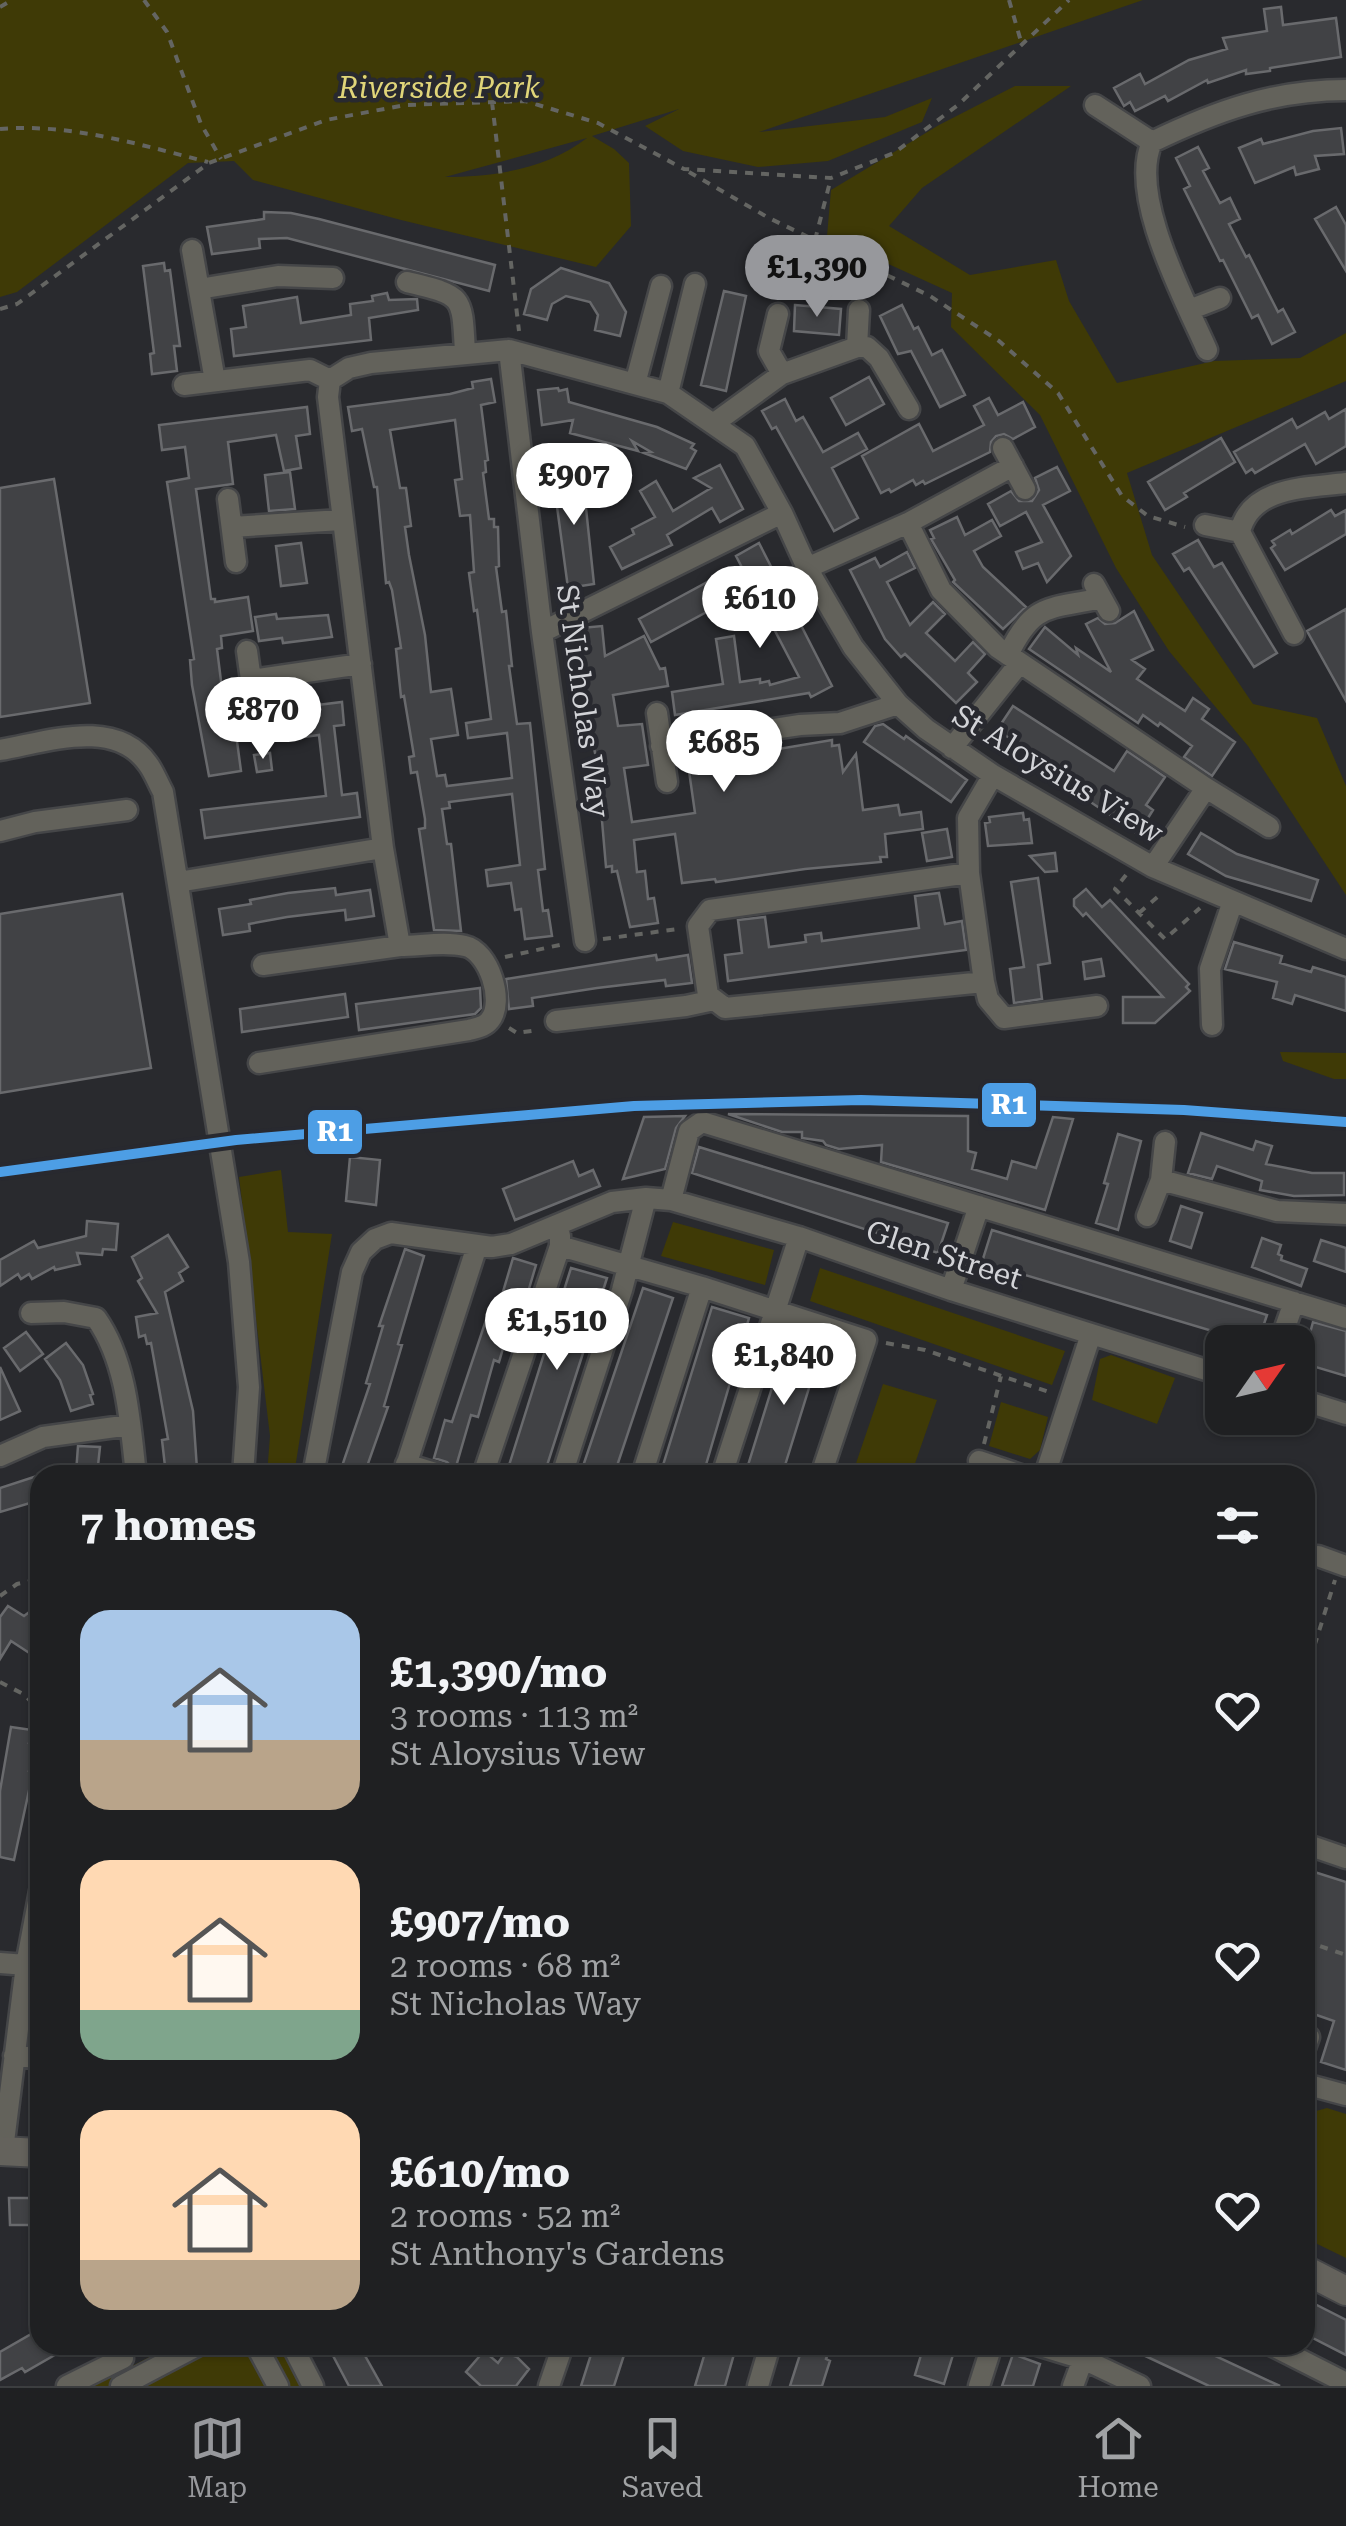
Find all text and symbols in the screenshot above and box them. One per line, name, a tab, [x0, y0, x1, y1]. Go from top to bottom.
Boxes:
park label: Riverside Park	[337, 70, 541, 105]
pin: £1,390	[736, 235, 898, 320]
text: £1,390	[767, 248, 867, 286]
pin: £907	[515, 443, 633, 528]
text: £907	[538, 456, 610, 494]
pin: £610	[701, 566, 819, 651]
text: £610	[724, 579, 796, 617]
street label: St Nicholas Way	[550, 582, 617, 820]
pin: £870	[204, 677, 322, 762]
text: £870	[227, 690, 299, 728]
street label: St Aloysius View	[947, 697, 1170, 850]
pin: £685	[665, 710, 783, 795]
text: £685	[688, 723, 760, 761]
line badge: R1	[980, 1081, 1038, 1129]
text: R1	[991, 1088, 1028, 1121]
line badge: R1	[306, 1108, 364, 1156]
text: R1	[317, 1115, 354, 1148]
street label: Glen Street	[862, 1213, 1027, 1296]
pin: £1,510	[476, 1288, 638, 1373]
text: £1,510	[507, 1301, 607, 1339]
pin: £1,840	[703, 1323, 865, 1408]
north arrow	[1205, 1325, 1315, 1435]
map controls	[1205, 1325, 1315, 1435]
text: £1,840	[734, 1336, 834, 1374]
icon: filters	[1210, 1498, 1265, 1553]
text: 7 homes	[80, 1501, 256, 1550]
text: £1,390/mo	[390, 1648, 607, 1697]
icon: home	[160, 1650, 280, 1770]
icon: heart	[1210, 1683, 1265, 1738]
text: 3 rooms · 113 m²	[390, 1697, 638, 1735]
text: St Aloysius View	[390, 1735, 645, 1773]
text: £907/mo	[390, 1898, 570, 1947]
icon: home	[160, 1900, 280, 2020]
icon: heart	[1210, 1933, 1265, 1988]
text: 2 rooms · 68 m²	[390, 1947, 620, 1985]
text: St Nicholas Way	[390, 1985, 641, 2023]
text: £610/mo	[390, 2148, 570, 2197]
icon: home	[160, 2150, 280, 2270]
icon: heart	[1210, 2183, 1265, 2238]
text: 2 rooms · 52 m²	[390, 2197, 620, 2235]
text: St Anthony's Gardens	[390, 2235, 725, 2273]
tab: Map	[187, 2411, 247, 2504]
tab: Saved	[622, 2411, 703, 2504]
tab: Home	[1078, 2411, 1159, 2504]

